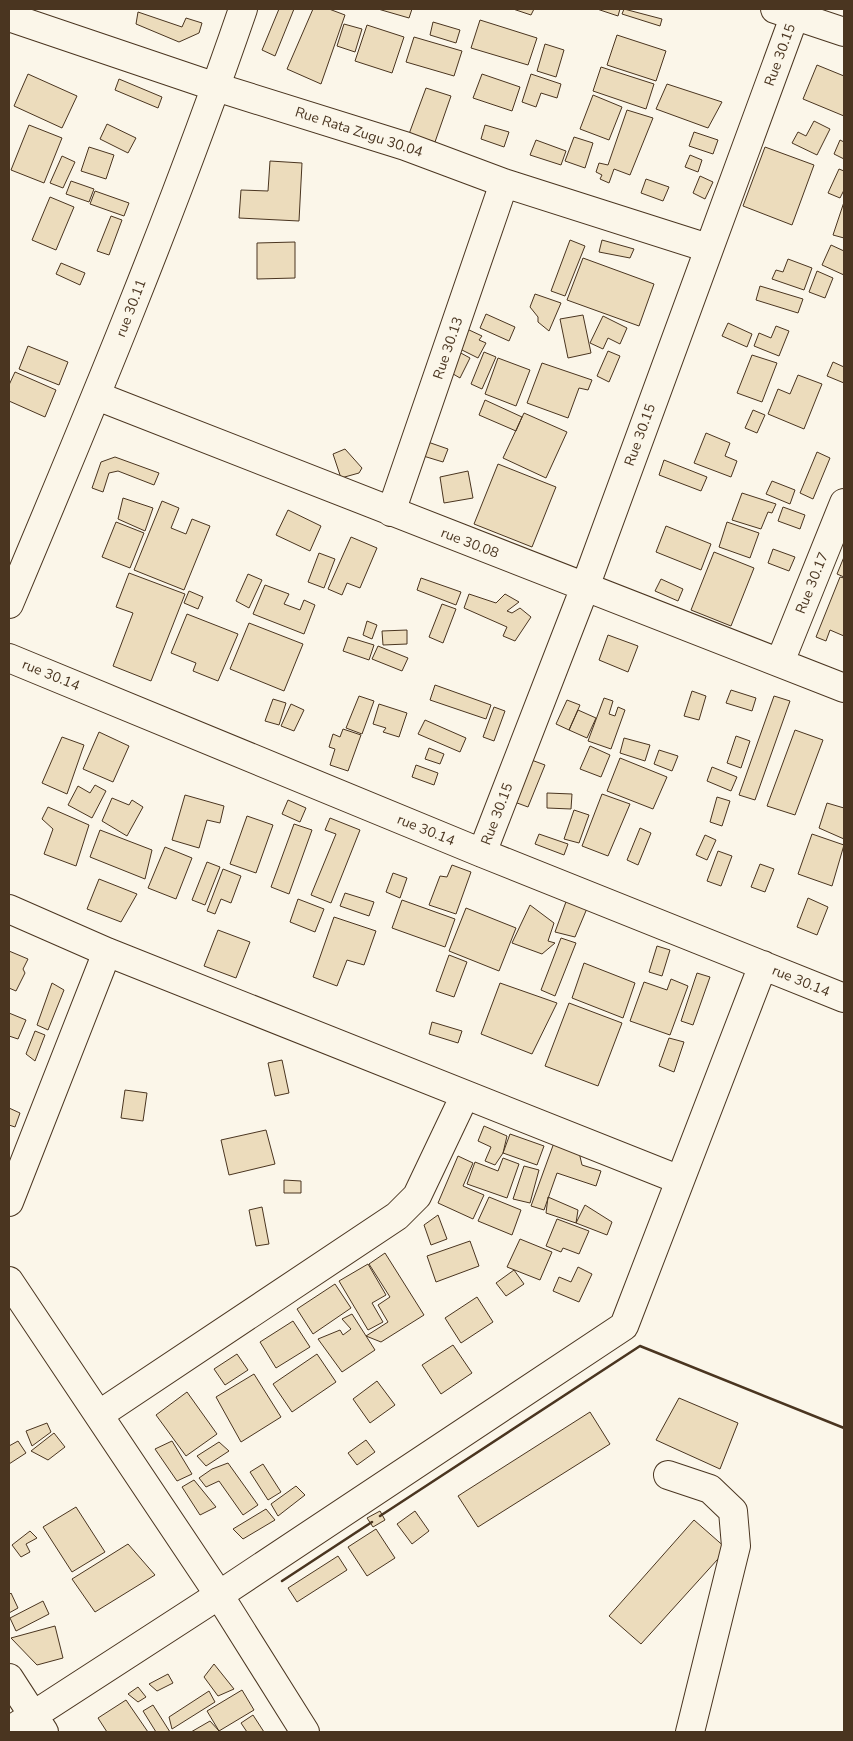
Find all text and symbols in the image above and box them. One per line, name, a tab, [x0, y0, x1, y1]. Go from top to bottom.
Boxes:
street label: Rue 30.15	[760, 21, 800, 89]
street label: Rue Rata Zugu 30.04	[293, 102, 425, 162]
street label: rue 30.11	[111, 276, 151, 340]
street label: Rue 30.13	[428, 314, 468, 382]
street label: Rue 30.15	[620, 401, 660, 469]
street label: rue 30.08	[438, 523, 502, 563]
street label: Rue 30.17	[791, 549, 833, 617]
street label: rue 30.14	[19, 655, 83, 695]
street label: Rue 30.15	[476, 780, 518, 848]
street label: rue 30.14	[394, 810, 458, 850]
street label: rue 30.14	[769, 961, 833, 1001]

